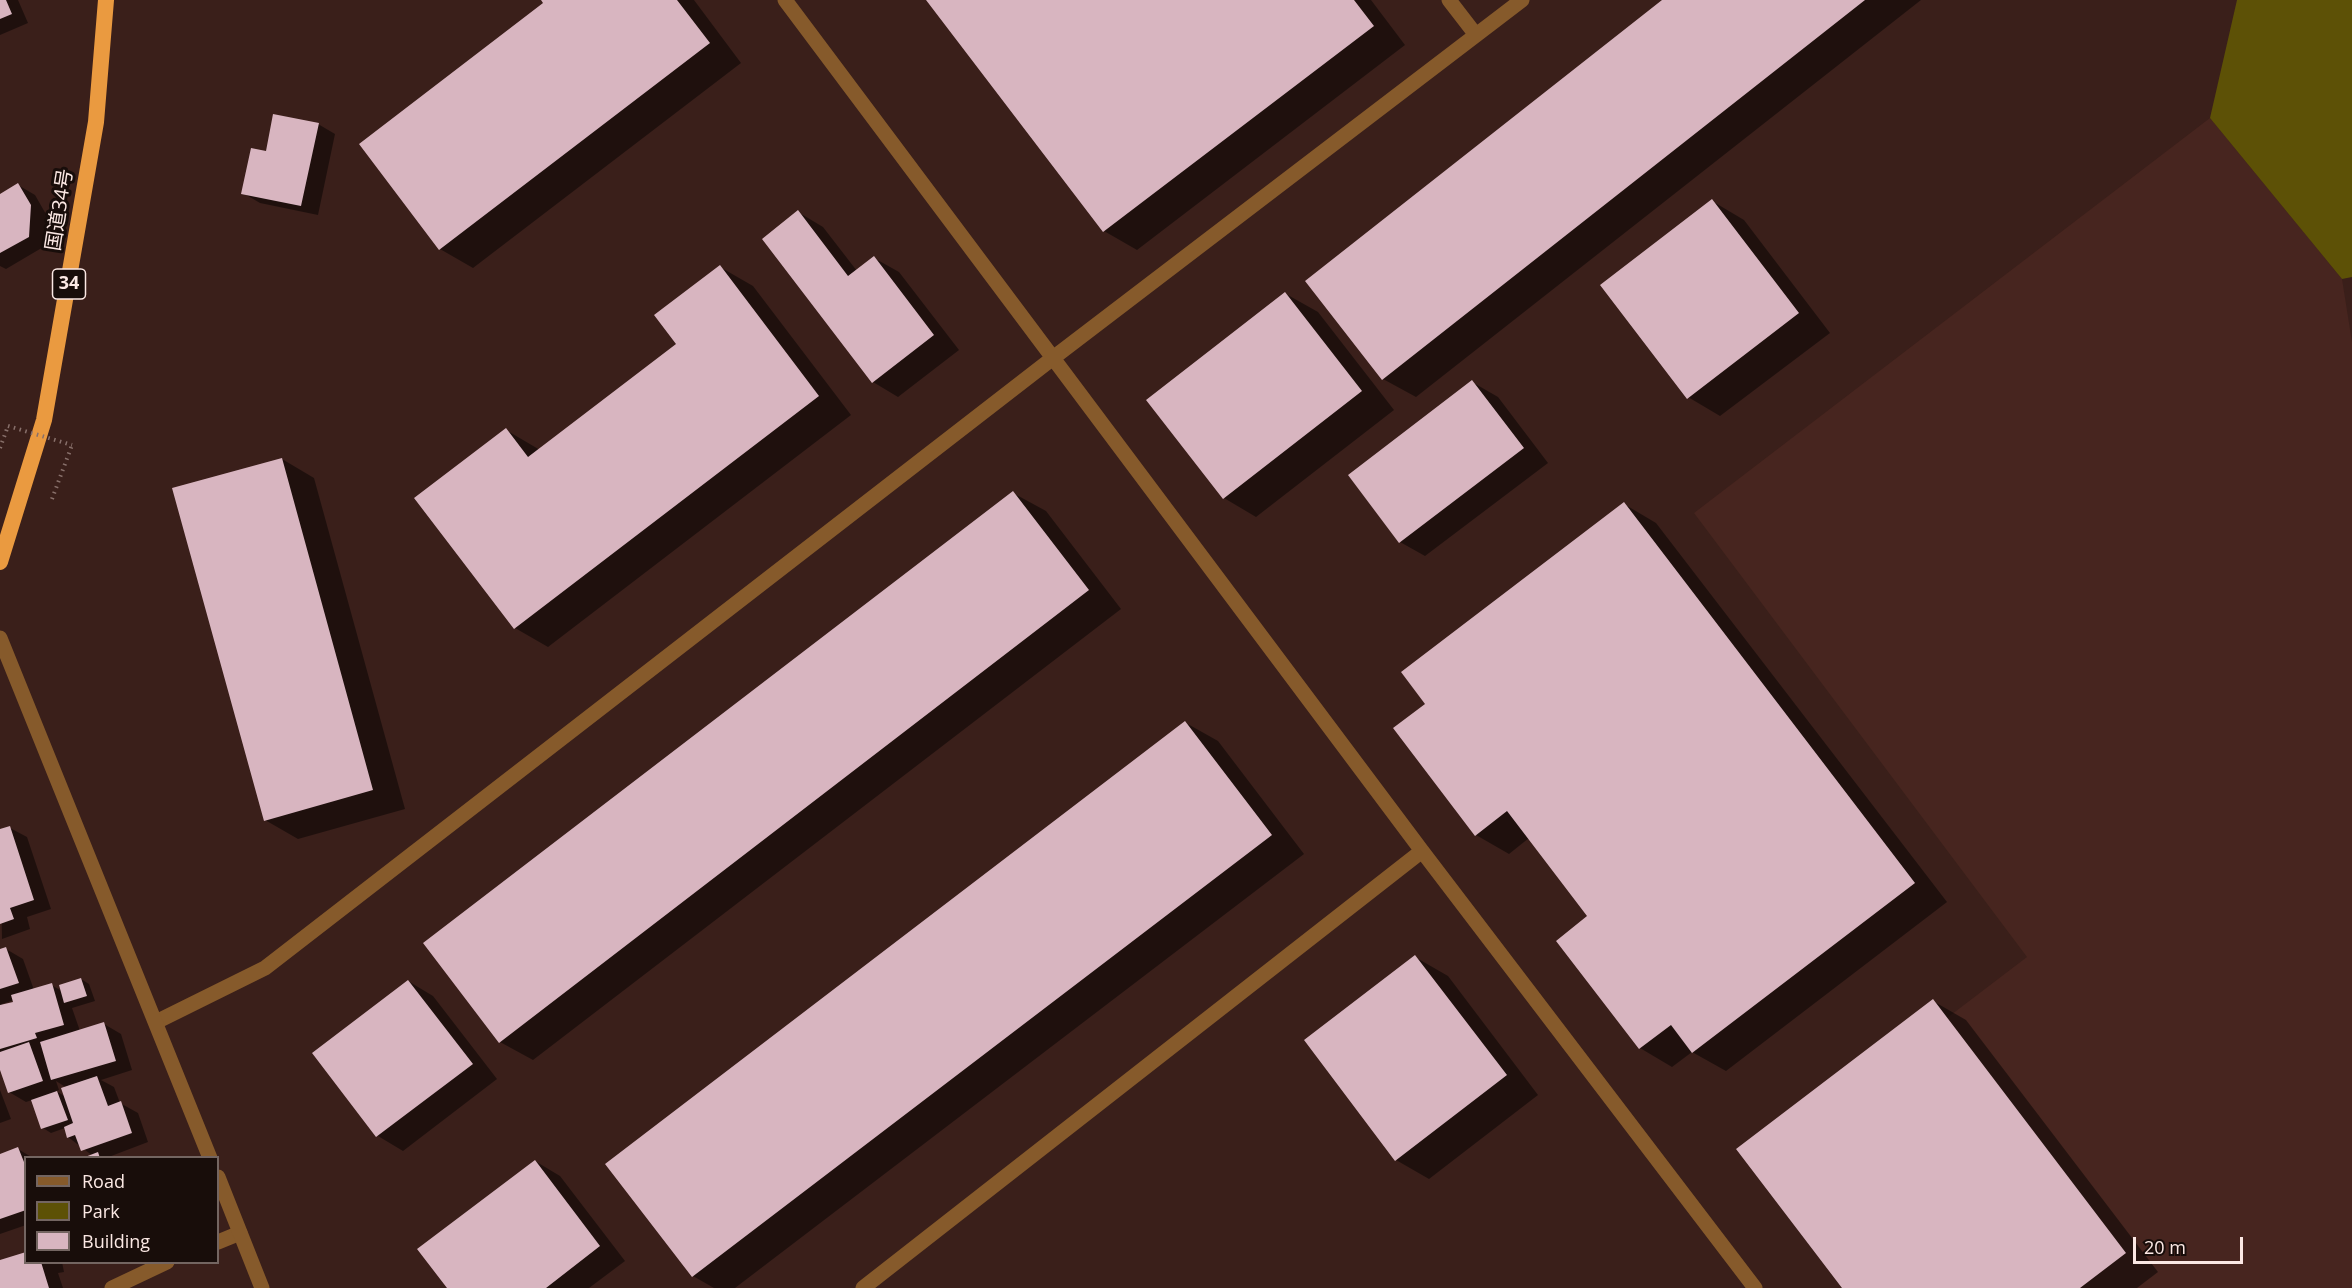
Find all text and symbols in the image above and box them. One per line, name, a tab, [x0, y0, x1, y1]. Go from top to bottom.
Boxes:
street label: 国道34号	[42, 167, 78, 253]
road number: 34	[52, 269, 86, 299]
legend	[24, 1156, 219, 1264]
text: Road	[82, 1169, 125, 1193]
text: Park	[82, 1199, 120, 1223]
scale bar	[2136, 1225, 2246, 1263]
text: Building	[82, 1229, 150, 1253]
text: 20 m	[2144, 1235, 2186, 1259]

